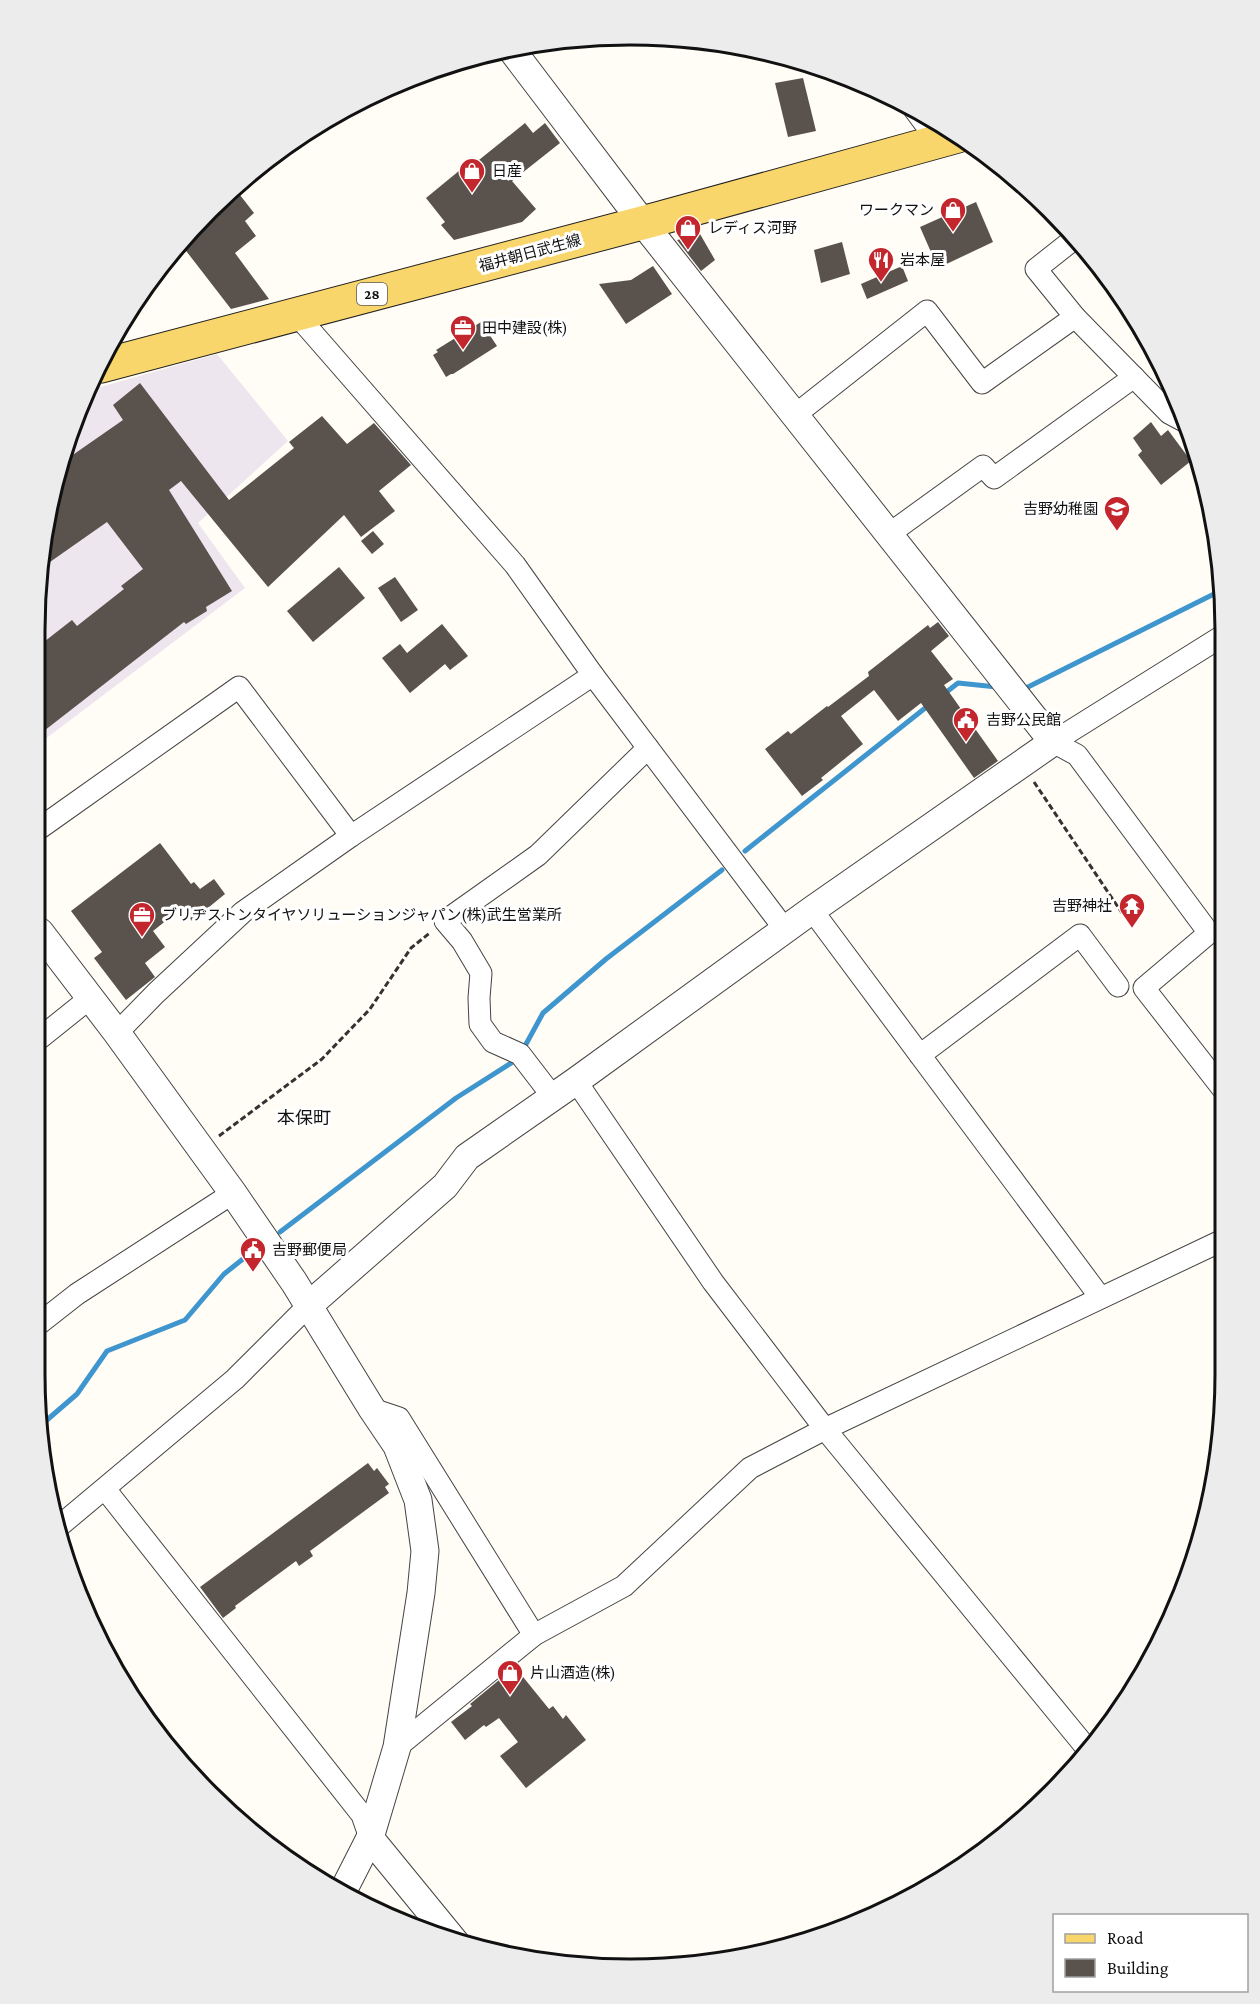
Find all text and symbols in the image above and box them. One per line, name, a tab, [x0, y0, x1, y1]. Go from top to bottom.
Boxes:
shop icon: 日産	[457, 156, 487, 194]
place label: 日産	[492, 163, 522, 179]
shop icon: ワークマン	[938, 195, 968, 233]
place label: ワークマン	[859, 202, 934, 218]
shop icon: レディス河野	[673, 213, 703, 251]
place label: レディス河野	[708, 220, 797, 236]
street label: 福井朝日武生線	[477, 231, 583, 274]
restaurant icon: 岩本屋	[866, 245, 896, 283]
place label: 岩本屋	[900, 252, 945, 268]
road number: 28	[357, 283, 387, 305]
office icon: 田中建設(株)	[448, 313, 478, 351]
place label: 田中建設(株)	[482, 320, 568, 337]
school or university icon: 吉野幼稚園	[1102, 494, 1132, 532]
place label: 吉野幼稚園	[1023, 501, 1098, 517]
public building icon: 吉野公民館	[951, 705, 981, 743]
place label: 吉野公民館	[986, 712, 1061, 728]
temple icon: 吉野神社	[1117, 891, 1147, 929]
place label: 吉野神社	[1052, 898, 1112, 914]
office icon: ブリヂストンタイヤソリューションジャパン(株)武生営業所	[127, 900, 157, 938]
place label: ブリヂストンタイヤソリューションジャパン(株)武生営業所	[162, 907, 562, 924]
district label: 本保町	[277, 1108, 331, 1128]
public building icon: 吉野郵便局	[238, 1235, 268, 1273]
place label: 吉野郵便局	[272, 1242, 347, 1258]
shop icon: 片山酒造(株)	[495, 1658, 525, 1696]
place label: 片山酒造(株)	[530, 1665, 616, 1682]
legend	[1053, 1914, 1248, 1992]
text: Road	[1107, 1928, 1144, 1948]
text: Building	[1107, 1958, 1169, 1978]

